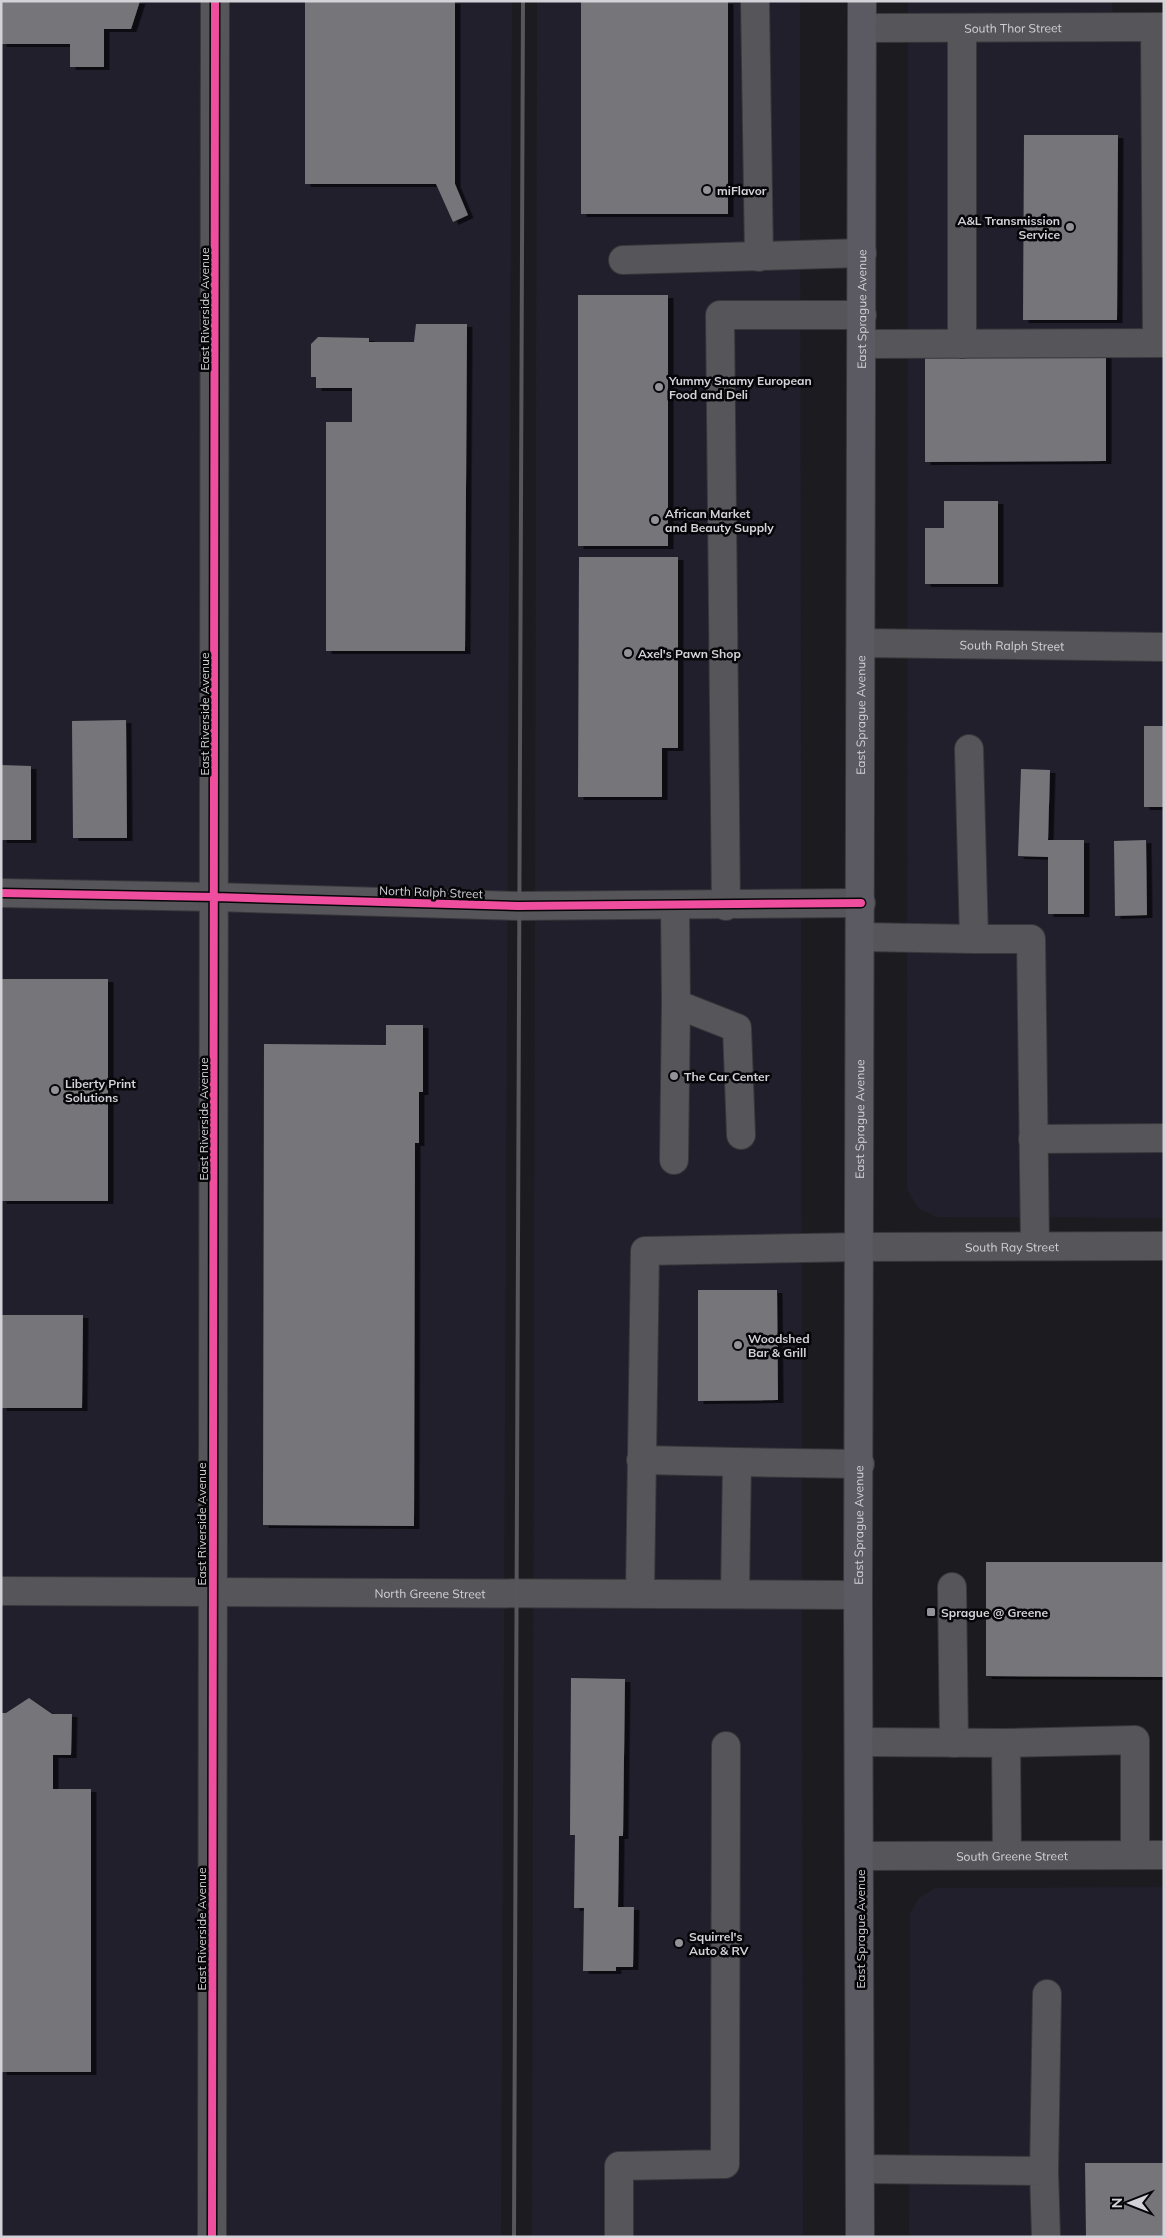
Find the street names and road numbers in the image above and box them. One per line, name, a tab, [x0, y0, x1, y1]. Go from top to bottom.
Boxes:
street label: South Thor Street	[964, 20, 1062, 35]
street label: East Riverside Avenue	[197, 247, 212, 371]
street label: East Sprague Avenue	[854, 249, 869, 369]
street label: South Ralph Street	[960, 637, 1064, 653]
street label: East Riverside Avenue	[197, 652, 212, 776]
street label: East Sprague Avenue	[853, 655, 868, 775]
street label: North Ralph Street	[379, 883, 483, 901]
street label: East Riverside Avenue	[196, 1057, 211, 1181]
street label: East Sprague Avenue	[852, 1059, 867, 1179]
street label: South Ray Street	[965, 1239, 1059, 1254]
street label: East Riverside Avenue	[194, 1462, 209, 1586]
street label: East Sprague Avenue	[851, 1465, 866, 1585]
street label: North Greene Street	[374, 1585, 486, 1601]
street label: South Greene Street	[956, 1848, 1068, 1863]
street label: East Riverside Avenue	[194, 1867, 209, 1991]
street label: East Sprague Avenue	[853, 1869, 868, 1989]

